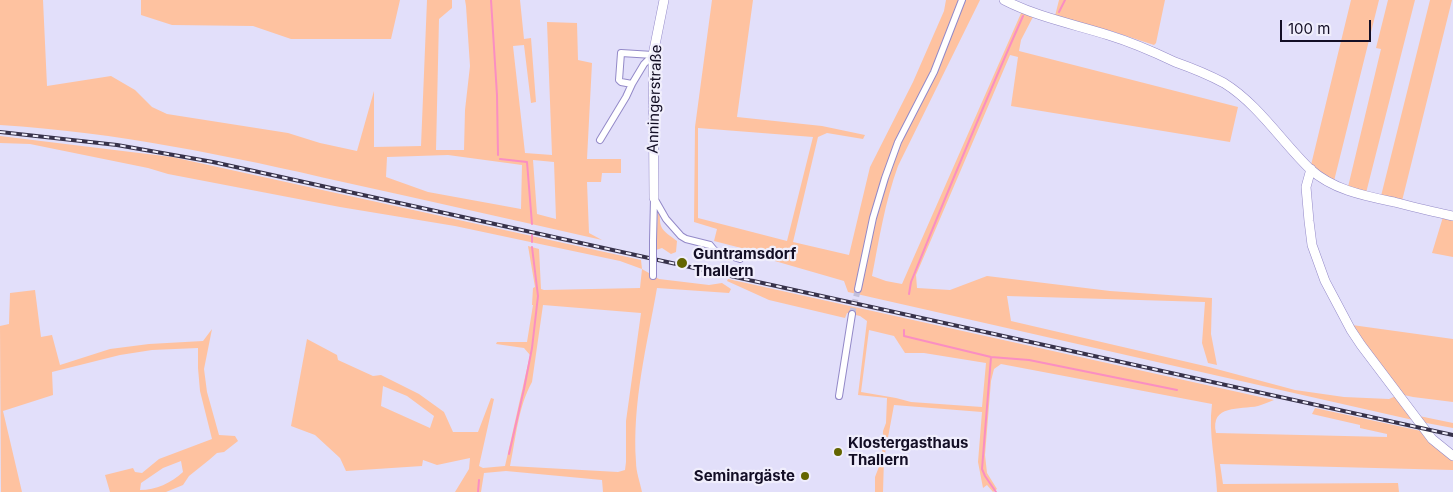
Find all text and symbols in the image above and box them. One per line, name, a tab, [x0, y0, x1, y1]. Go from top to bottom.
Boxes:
scale bar	[1283, 10, 1374, 42]
text: 100 m	[1288, 19, 1330, 38]
street label: Anningerstraße	[644, 44, 666, 154]
place label: Guntramsdorf Thallern	[693, 245, 796, 280]
marker: Guntramsdorf Thallern	[675, 256, 689, 270]
place label: Klostergasthaus Thallern	[848, 434, 968, 469]
marker: Klostergasthaus Thallern	[832, 446, 844, 458]
place label: Seminargäste	[694, 467, 795, 485]
marker: Seminargäste	[799, 470, 811, 482]

